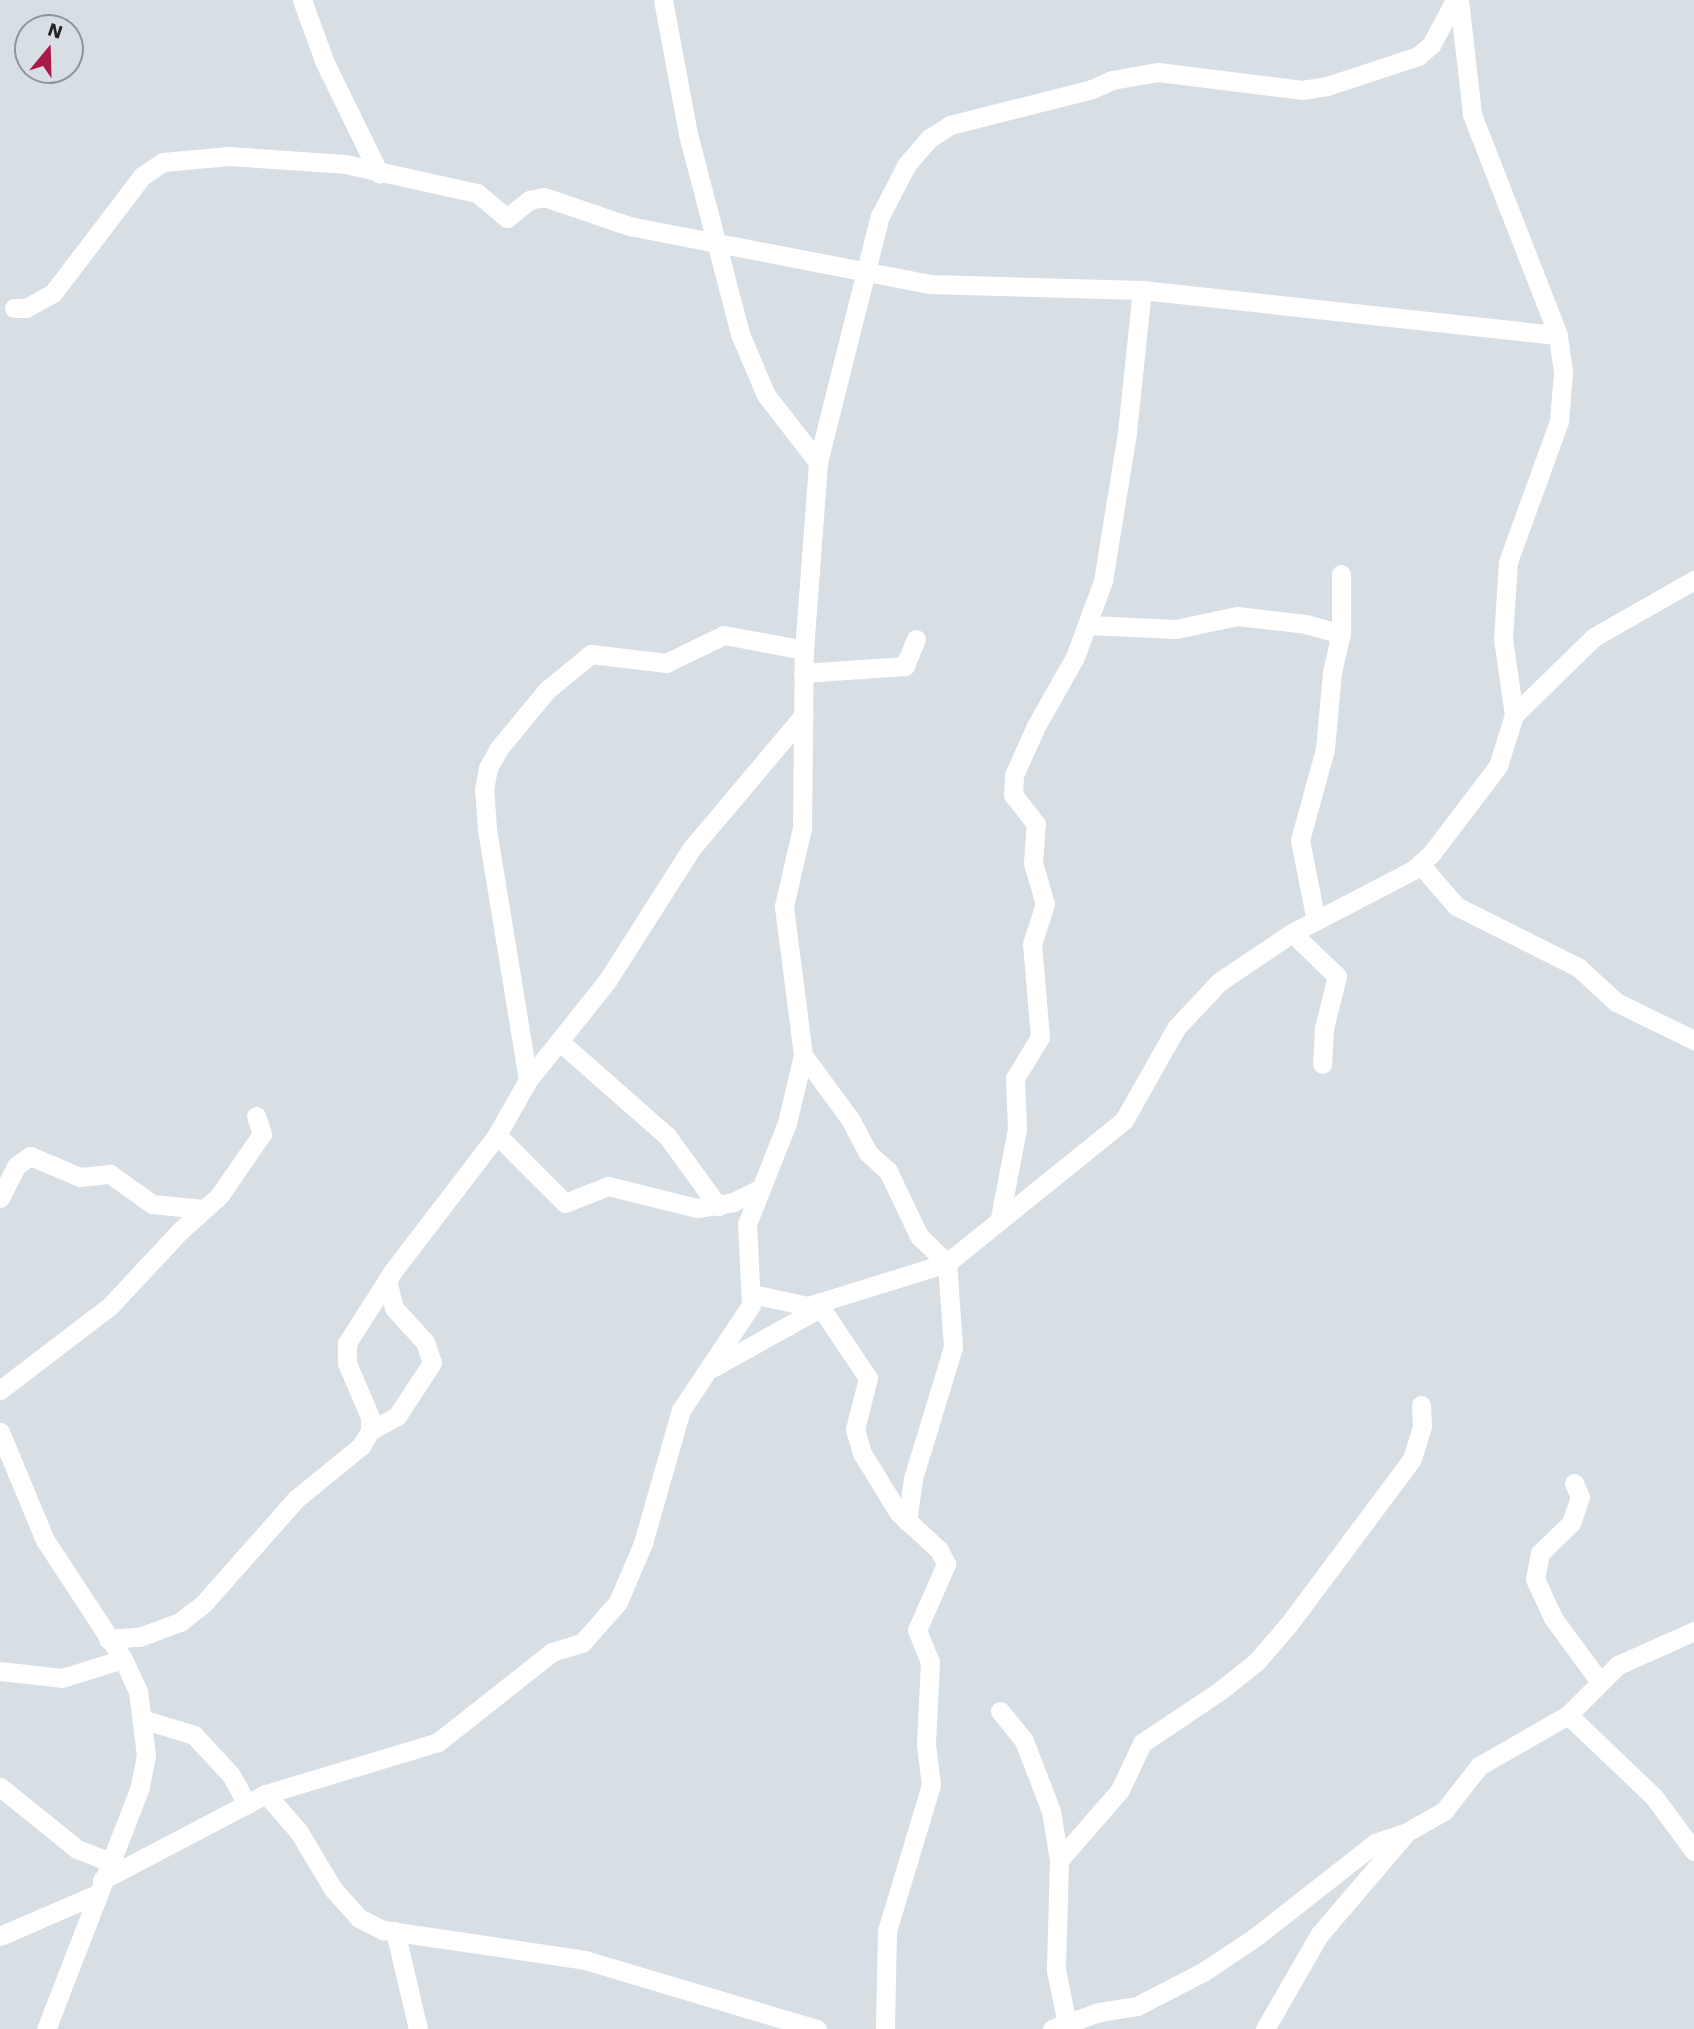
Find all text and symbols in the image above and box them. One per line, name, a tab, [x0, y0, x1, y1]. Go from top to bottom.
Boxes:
north arrow	[14, 14, 84, 84]
text: N	[45, 17, 66, 44]

